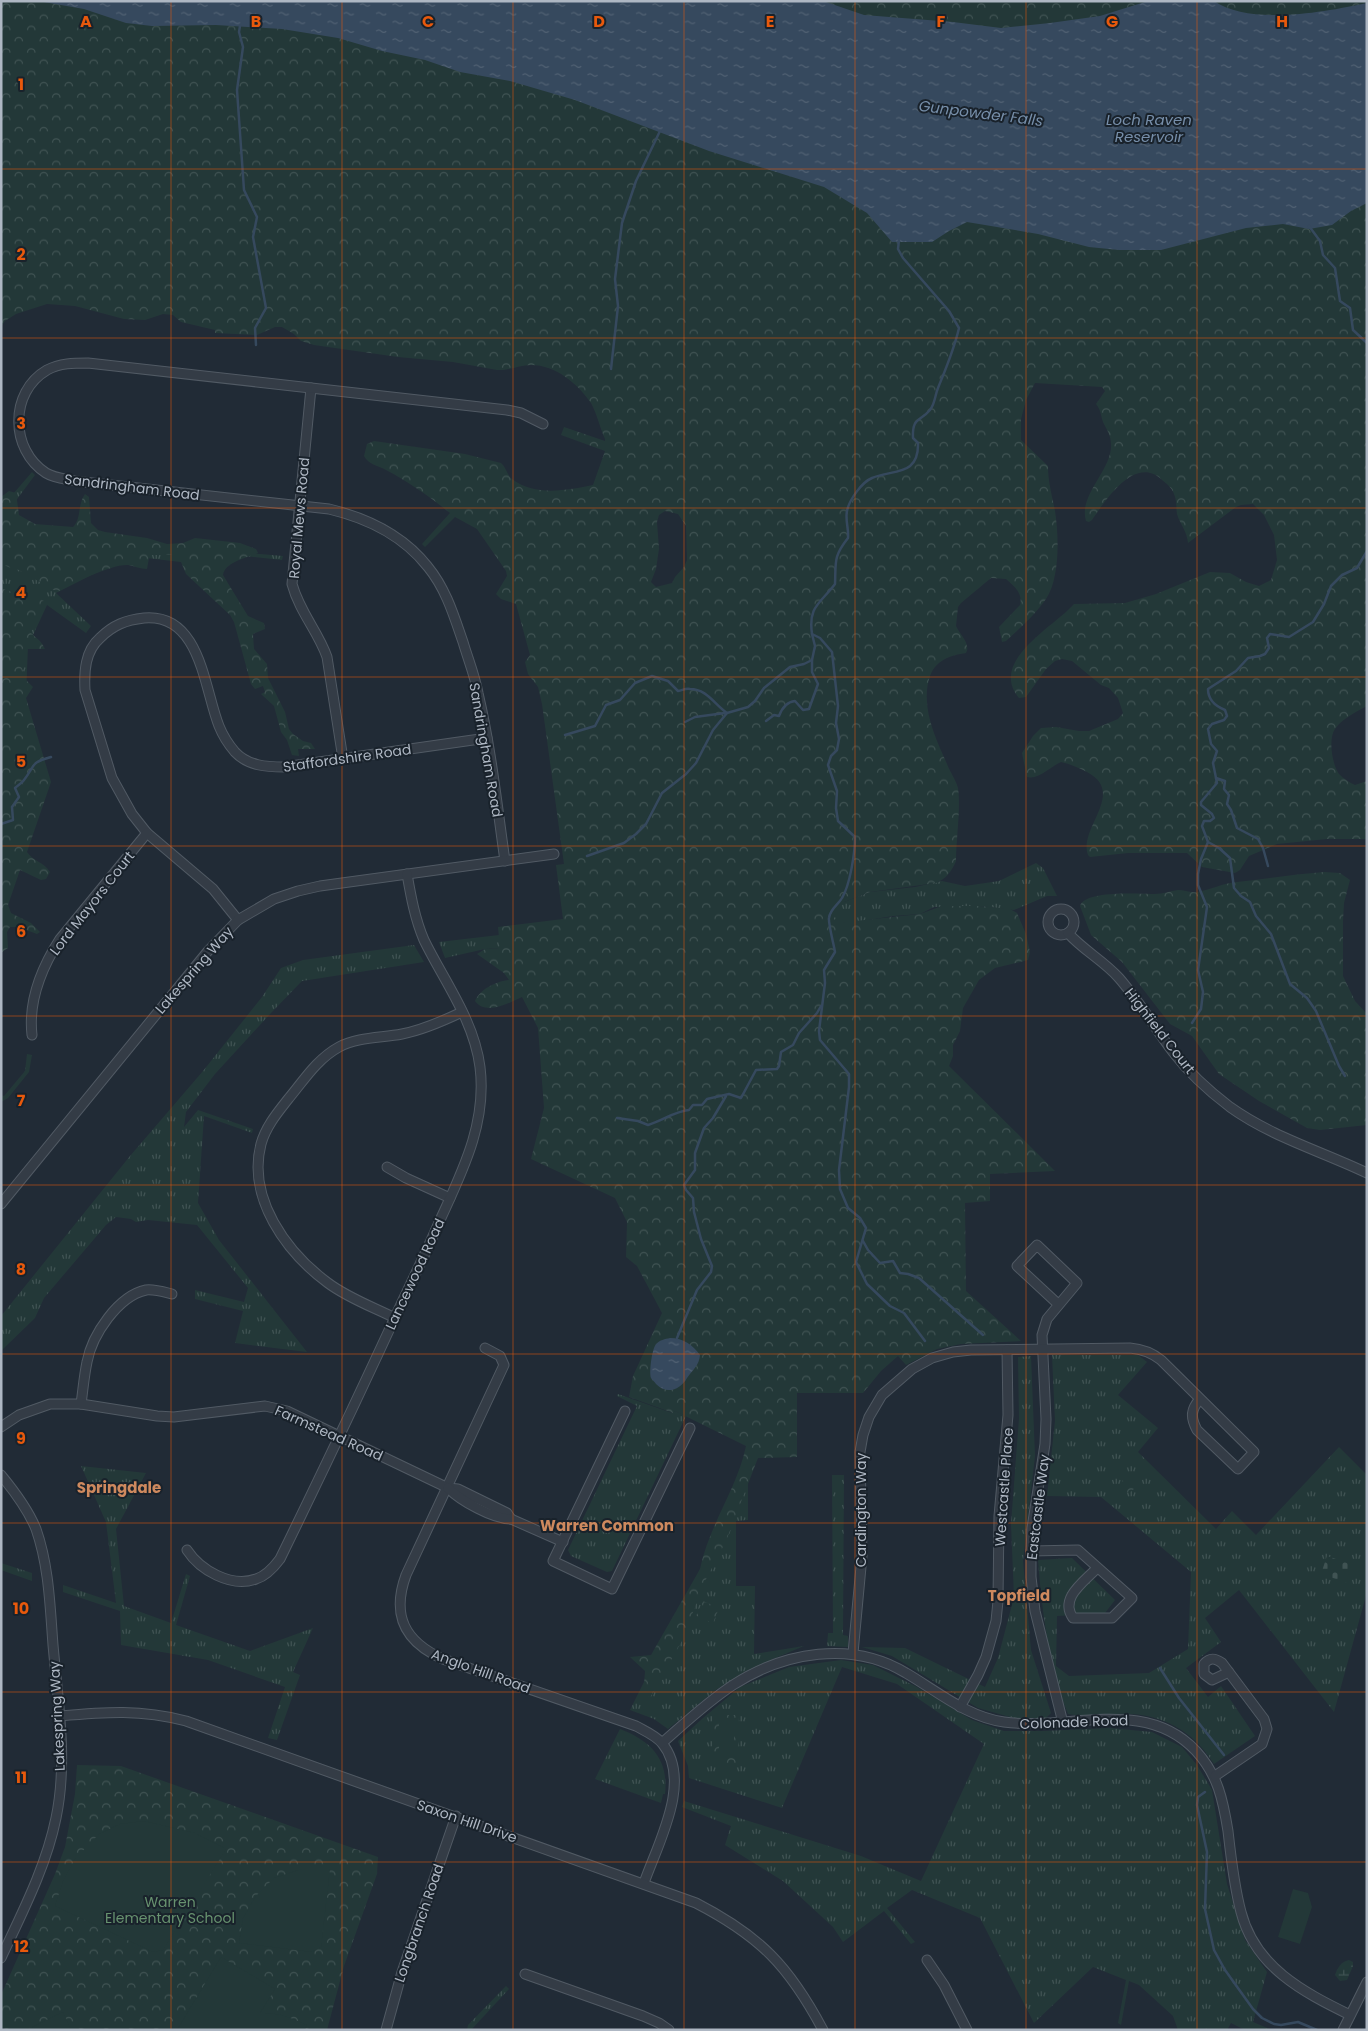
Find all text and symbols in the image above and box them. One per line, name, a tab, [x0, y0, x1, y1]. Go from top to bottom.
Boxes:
text: A	[80, 10, 92, 33]
text: B	[251, 10, 261, 33]
text: C	[422, 10, 434, 33]
text: D	[593, 10, 605, 33]
text: E	[766, 10, 774, 33]
text: F	[937, 10, 946, 33]
text: G	[1106, 10, 1118, 33]
text: H	[1276, 10, 1288, 33]
text: 1	[18, 73, 24, 96]
water label: Gunpowder Falls	[918, 95, 1045, 131]
water label: Loch Raven Reservoir	[1106, 109, 1192, 147]
text: 2	[16, 243, 26, 266]
text: 3	[16, 412, 26, 435]
street label: Royal Mews Road	[284, 457, 314, 579]
street label: Sandringham Road	[63, 469, 201, 505]
text: 4	[16, 581, 27, 604]
street label: Sandringham Road	[464, 681, 508, 819]
street label: Staffordshire Road	[282, 739, 412, 777]
text: 5	[16, 750, 26, 773]
street label: Lord Mayors Court	[45, 847, 139, 959]
text: 6	[16, 920, 26, 943]
street label: Lakespring Way	[150, 922, 238, 1018]
street label: Highfield Court	[1120, 984, 1200, 1078]
text: 7	[17, 1089, 26, 1112]
street label: Lancewood Road	[380, 1215, 450, 1333]
text: 8	[16, 1258, 26, 1281]
street label: Farmstead Road	[272, 1400, 386, 1466]
text: 9	[16, 1427, 26, 1450]
street label: Westcastle Place	[990, 1427, 1018, 1547]
street label: Cardington Way	[851, 1453, 871, 1567]
street label: Eastcastle Way	[1022, 1453, 1054, 1561]
district label: Springdale	[77, 1477, 161, 1498]
district label: Warren Common	[540, 1515, 674, 1536]
district label: Topfield	[988, 1585, 1050, 1606]
text: 10	[13, 1597, 29, 1620]
street label: Anglo Hill Road	[429, 1644, 533, 1698]
street label: Lakespring Way	[44, 1660, 70, 1771]
street label: Colonade Road	[1019, 1710, 1129, 1734]
text: 11	[15, 1766, 27, 1789]
street label: Saxon Hill Drive	[414, 1794, 520, 1848]
street label: Longbranch Road	[389, 1861, 449, 1985]
park label: Warren Elementary School	[105, 1892, 235, 1928]
text: 12	[13, 1935, 29, 1958]

